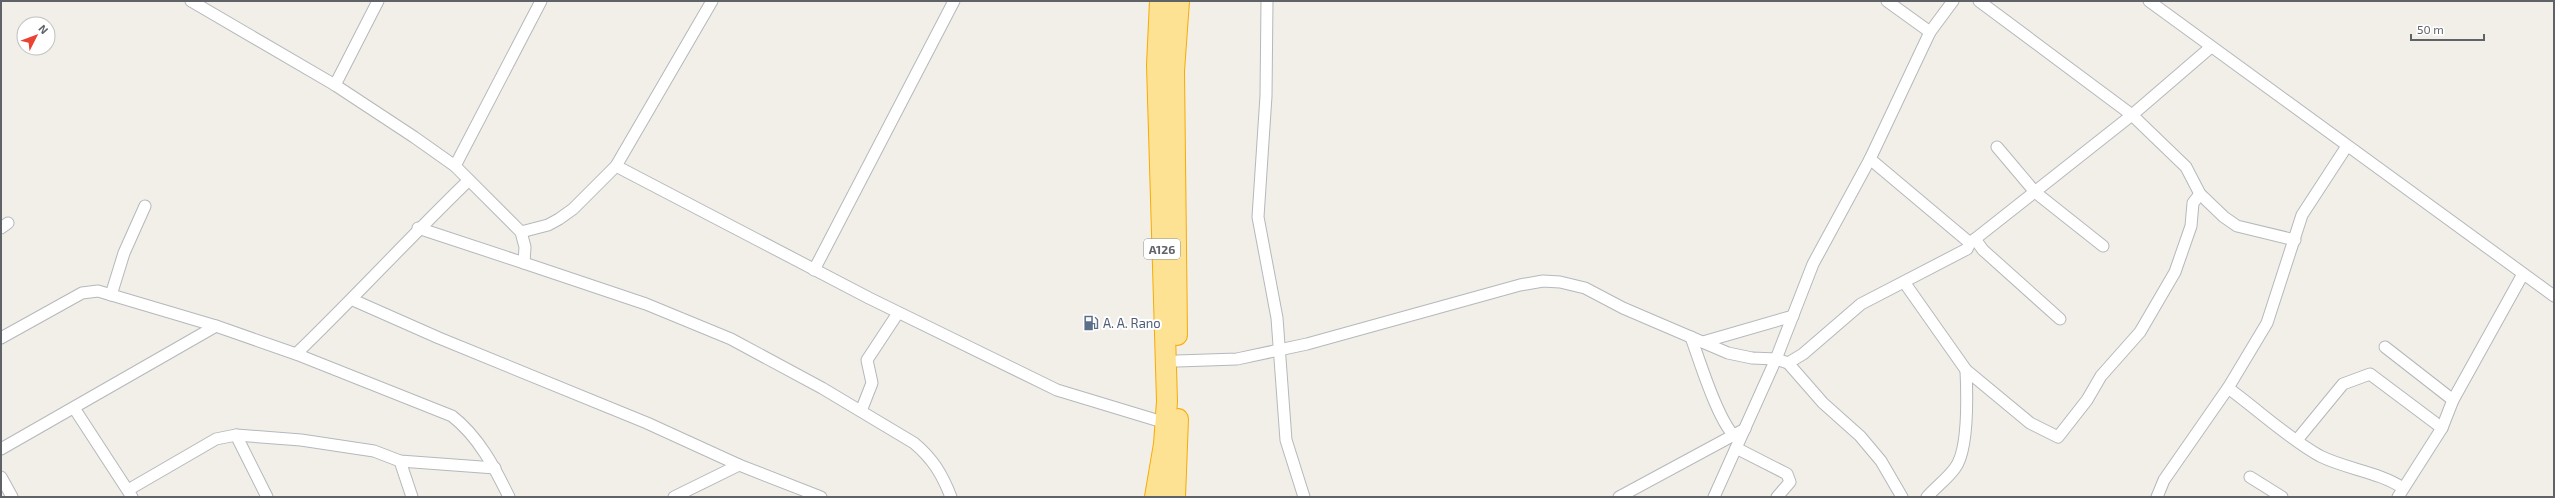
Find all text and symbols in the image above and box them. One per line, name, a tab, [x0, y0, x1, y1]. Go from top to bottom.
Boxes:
north arrow	[16, 16, 56, 56]
scale bar	[2411, 16, 2484, 42]
text: N	[36, 22, 51, 36]
text: 50 m	[2417, 22, 2444, 36]
road number: A126	[1144, 239, 1180, 259]
fuel station icon: A. A. Rano	[1082, 314, 1100, 332]
place label: A. A. Rano	[1103, 315, 1161, 331]

